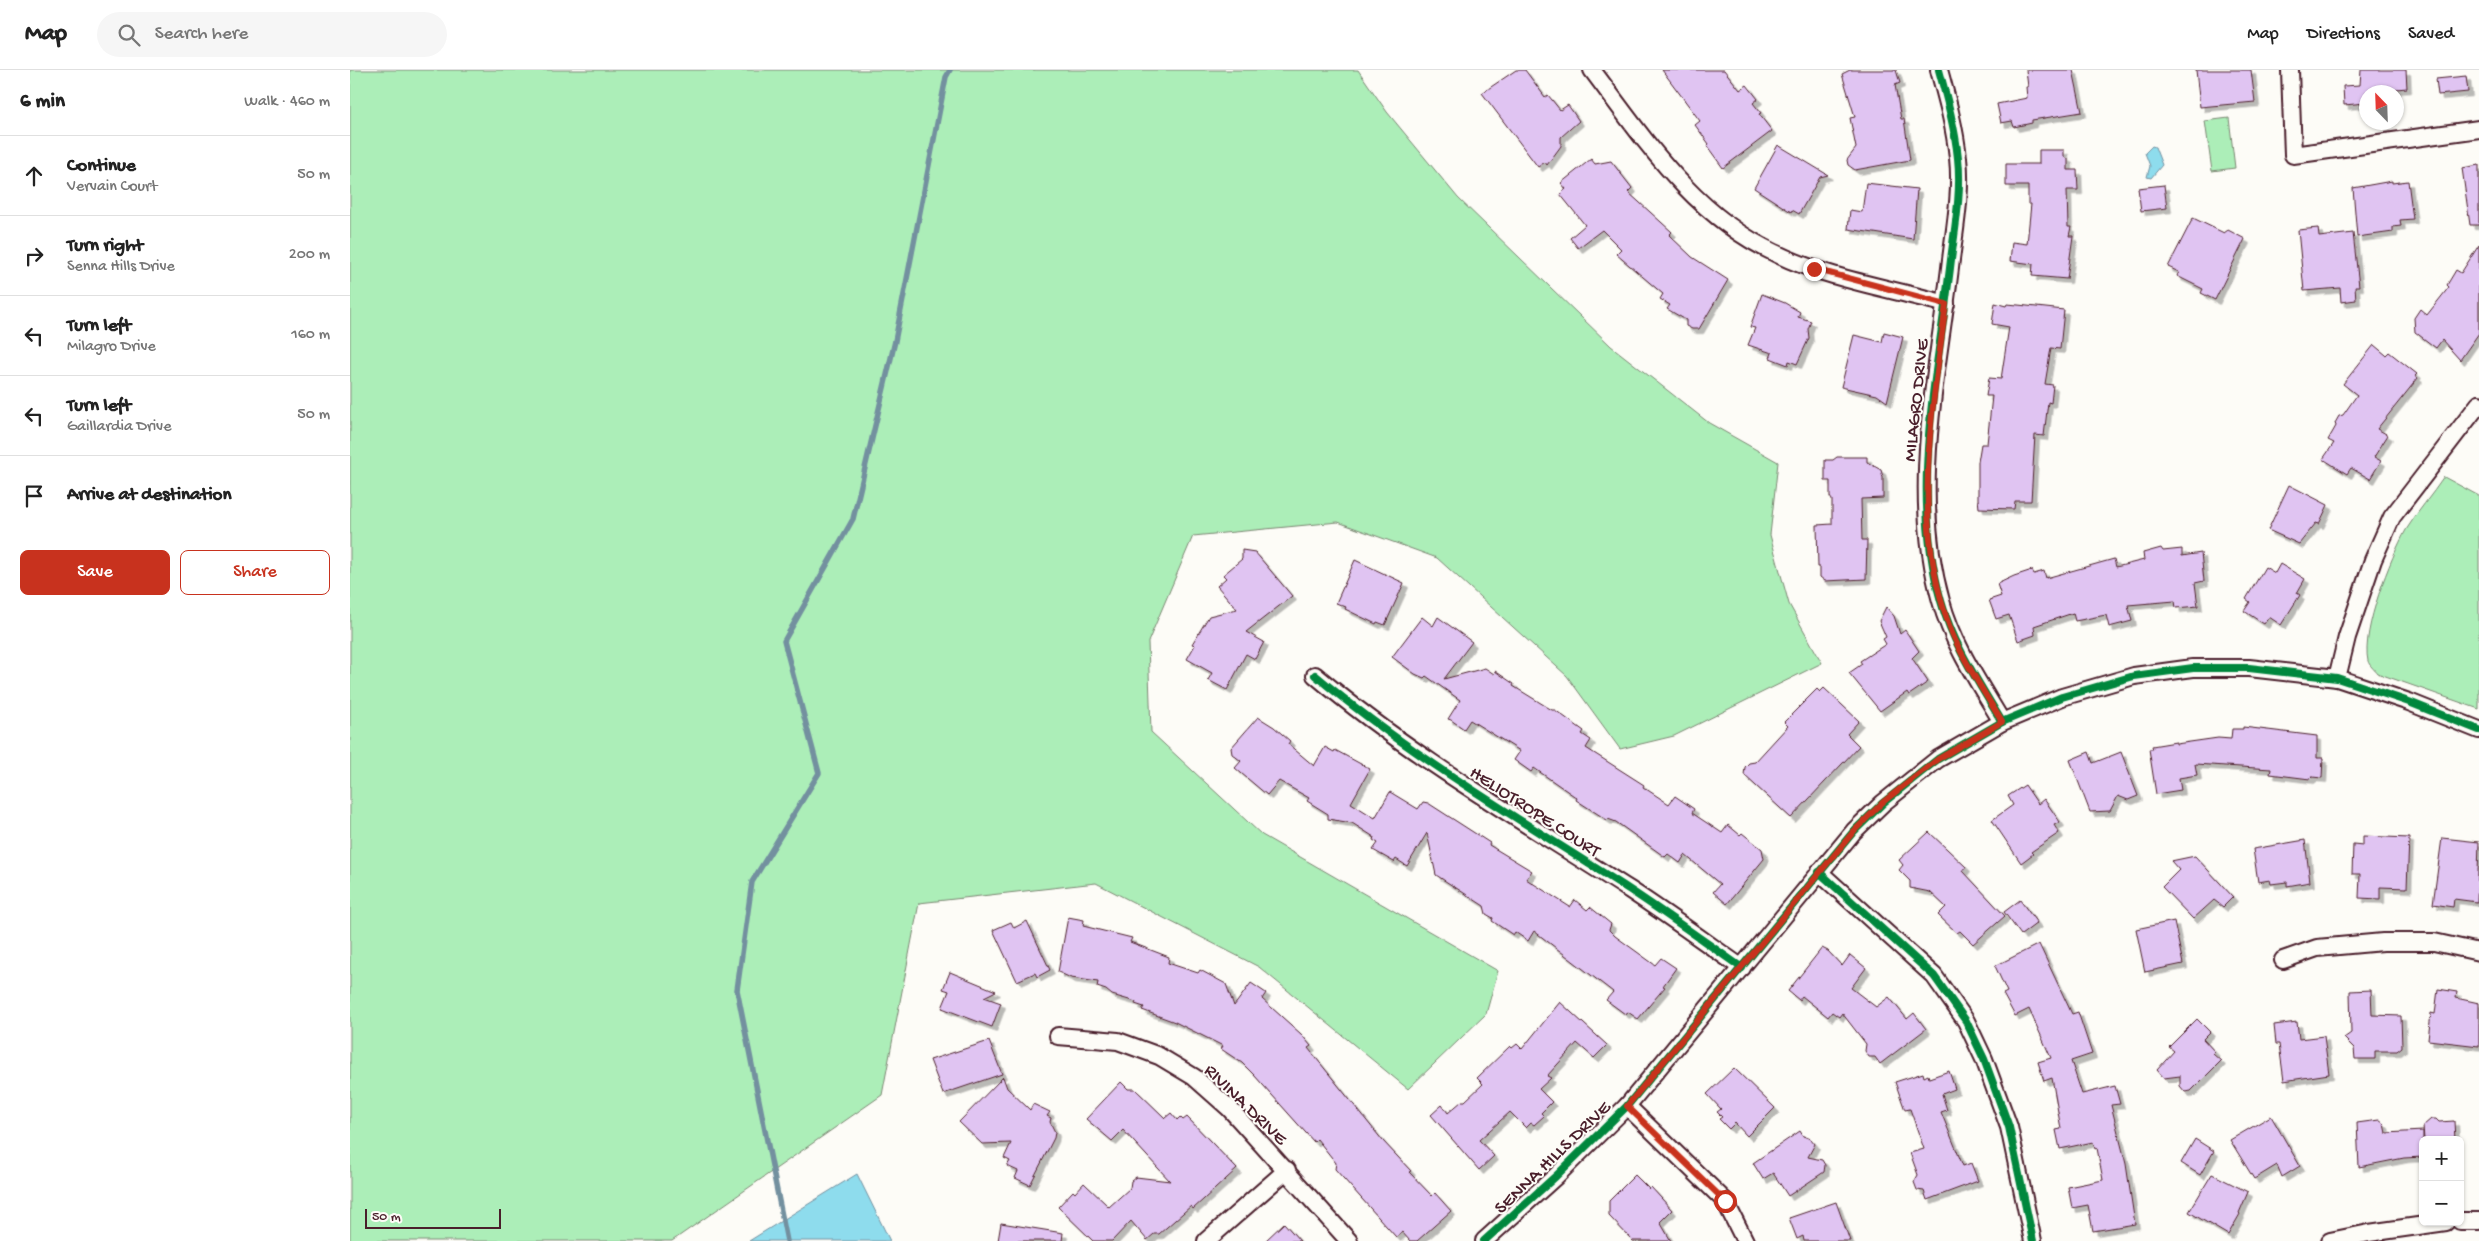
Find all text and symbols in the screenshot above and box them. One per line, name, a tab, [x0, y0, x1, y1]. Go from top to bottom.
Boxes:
search box	[97, 12, 447, 57]
text: Map	[25, 20, 67, 49]
icon: search	[115, 21, 143, 49]
text: Search here	[155, 23, 248, 46]
text: Map	[2247, 24, 2279, 45]
text: Directions	[2307, 24, 2380, 45]
text: Saved	[2408, 24, 2454, 45]
north arrow	[2359, 85, 2404, 130]
text: 6 min	[20, 90, 65, 115]
text: Walk · 460 m	[244, 93, 330, 112]
text: Continue	[67, 155, 136, 178]
icon: ahead	[20, 162, 48, 190]
text: 50 m	[297, 166, 330, 185]
text: Vervain Court	[67, 178, 157, 197]
text: Turn right	[67, 235, 143, 258]
icon: right	[20, 242, 48, 270]
text: 200 m	[289, 246, 330, 265]
text: Senna Hills Drive	[67, 258, 175, 277]
route end	[1803, 258, 1826, 281]
text: Turn left	[67, 315, 131, 338]
icon: left	[20, 322, 48, 350]
text: 160 m	[291, 326, 330, 345]
street label: MILAGRO DRIVE	[1900, 337, 1935, 463]
text: Milagro Drive	[67, 338, 156, 357]
text: Turn left	[67, 395, 131, 418]
icon: left	[20, 402, 48, 430]
text: 50 m	[297, 406, 330, 425]
text: Gaillardia Drive	[67, 418, 171, 437]
icon: arrive	[20, 482, 48, 510]
text: Arrive at destination	[67, 484, 231, 507]
button: Save	[20, 550, 170, 595]
button: Share	[180, 550, 330, 595]
street label: HELIOTROPE COURT	[1464, 762, 1604, 864]
street label: RIVINA DRIVE	[1198, 1060, 1292, 1152]
street label: SENNA HILLS DRIVE	[1490, 1096, 1617, 1220]
map controls	[2419, 1136, 2464, 1226]
button: +	[2419, 1136, 2464, 1181]
button: −	[2419, 1181, 2464, 1226]
route start	[1714, 1190, 1737, 1213]
scale bar	[365, 1206, 501, 1229]
text: 50 m	[372, 1209, 401, 1226]

